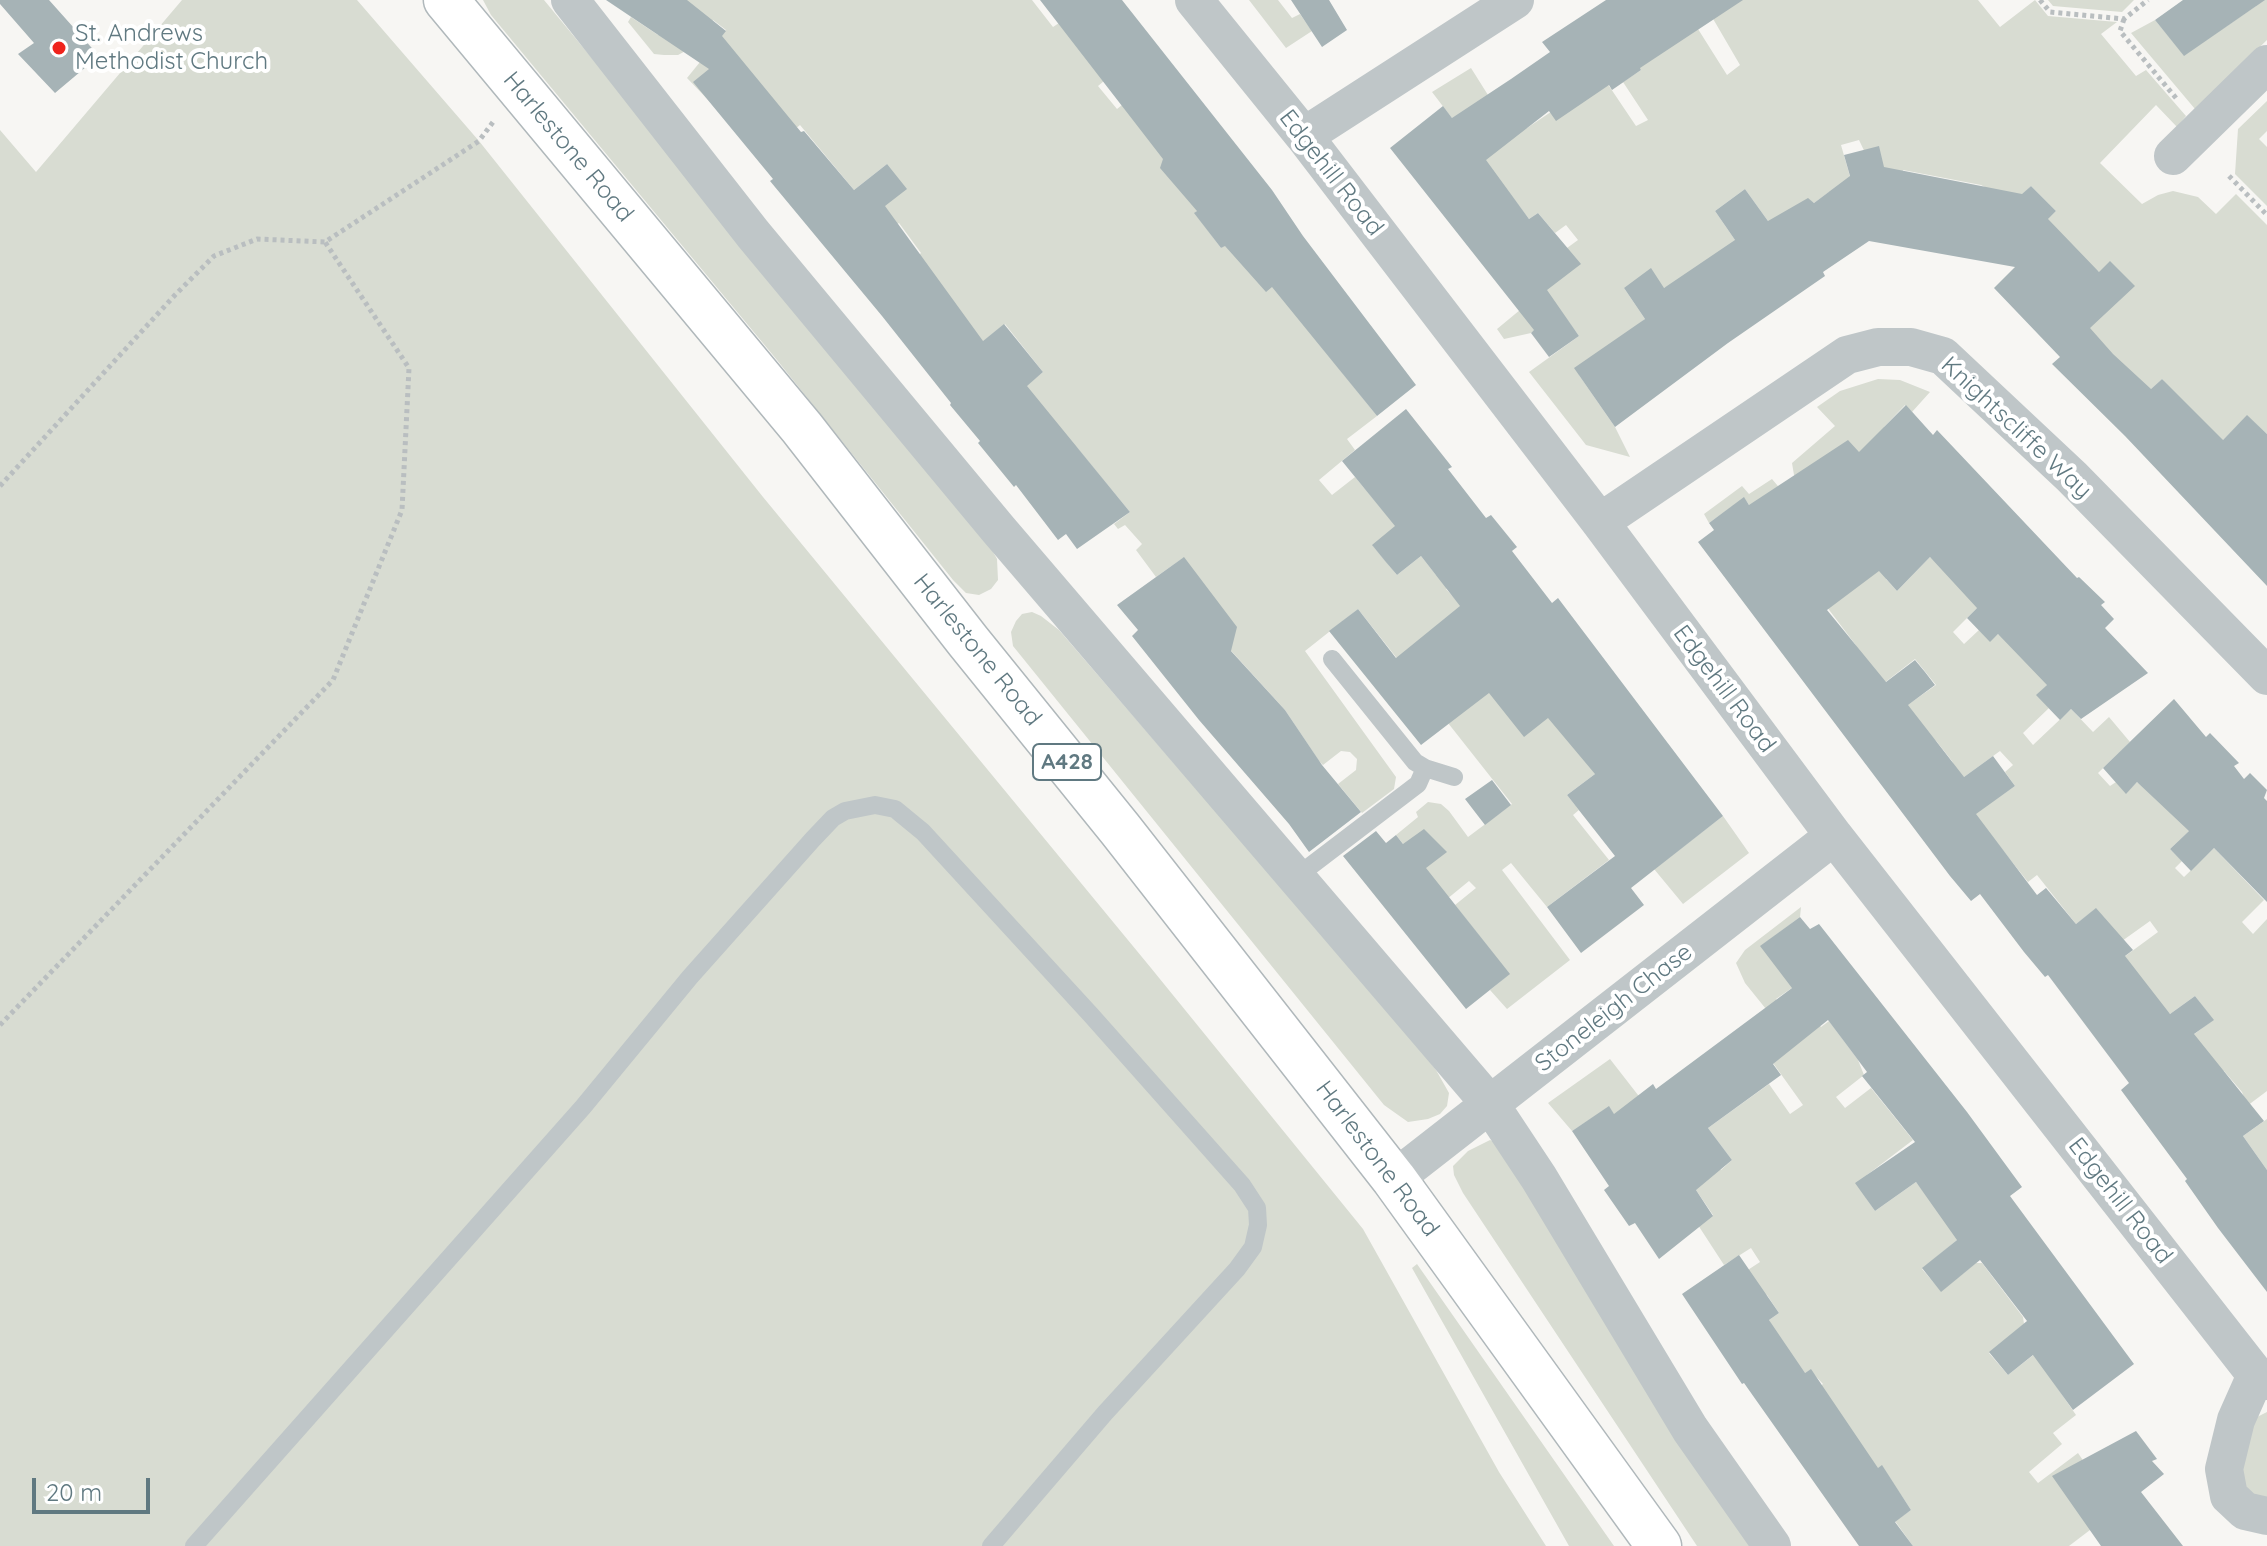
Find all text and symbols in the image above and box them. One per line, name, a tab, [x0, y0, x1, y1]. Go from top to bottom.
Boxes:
place label: St. Andrews Methodist Church	[75, 20, 268, 76]
marker: St. Andrews Methodist Church	[50, 39, 68, 57]
street label: Harlestone Road	[497, 66, 639, 228]
street label: Edgehill Road	[1273, 104, 1389, 242]
street label: Knightscliffe Way	[1935, 351, 2097, 505]
street label: Harlestone Road	[907, 568, 1047, 732]
street label: Edgehill Road	[1667, 620, 1781, 758]
road number: A428	[1033, 744, 1101, 780]
street label: Stoneleigh Chase	[1530, 938, 1698, 1078]
street label: Harlestone Road	[1309, 1076, 1445, 1242]
street label: Edgehill Road	[2062, 1132, 2178, 1270]
scale bar	[36, 1462, 154, 1512]
text: 20 m	[46, 1477, 102, 1507]

